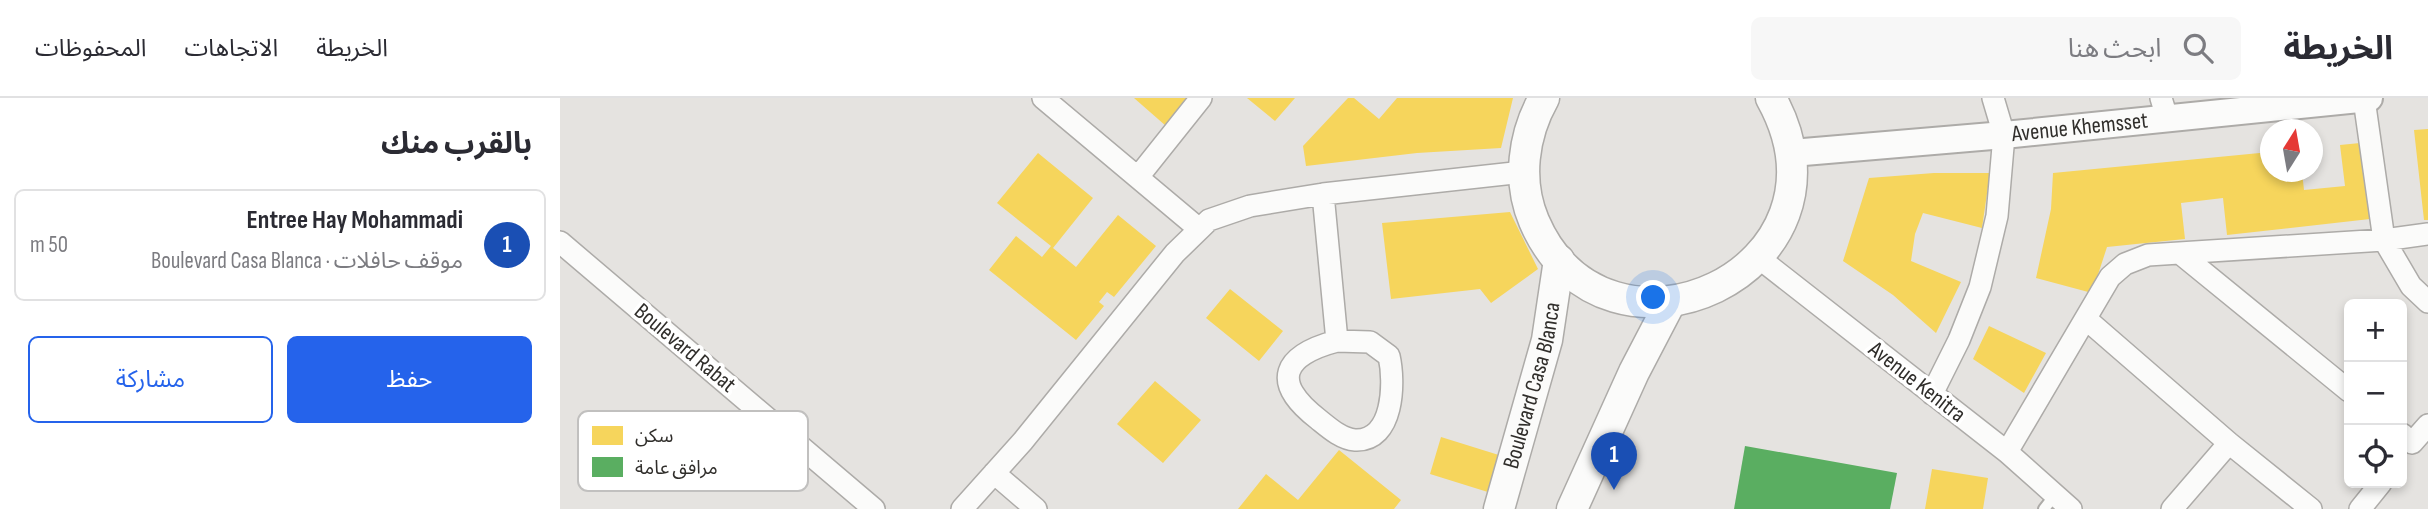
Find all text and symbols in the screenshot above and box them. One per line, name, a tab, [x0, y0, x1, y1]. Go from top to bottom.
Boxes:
search box	[1751, 17, 2241, 80]
icon: search	[2179, 29, 2217, 67]
text: الخريطة	[2283, 29, 2393, 69]
text: المحفوظات	[35, 34, 146, 63]
text: الاتجاهات	[184, 34, 278, 63]
text: الخريطة	[316, 34, 388, 63]
text: ابحث هنا	[2068, 34, 2161, 65]
street label: Avenue Khemsset	[2009, 106, 2149, 148]
north arrow	[2260, 119, 2323, 182]
text: بالقرب منك	[381, 126, 532, 162]
text: Entree Hay Mohammadi	[247, 205, 463, 236]
text: 50 m	[30, 231, 68, 259]
text: 1	[502, 231, 512, 259]
text: موقف حافلات · Boulevard Casa Blanca	[151, 247, 463, 275]
your location	[1636, 280, 1670, 314]
street label: Boulevard Rabat	[628, 297, 742, 399]
map controls	[2344, 299, 2407, 488]
button: +	[2344, 299, 2407, 362]
street label: Boulevard Casa Blanca	[1497, 300, 1566, 472]
street label: Avenue Kenitra	[1862, 335, 1971, 429]
button: مشاركة	[28, 336, 273, 423]
button: حفظ	[287, 336, 532, 423]
button: −	[2344, 362, 2407, 425]
legend	[578, 411, 808, 491]
text: سكن	[635, 425, 673, 448]
button: locate	[2344, 425, 2407, 488]
pin: 1	[1591, 432, 1637, 490]
text: مرافق عامة	[635, 457, 718, 480]

